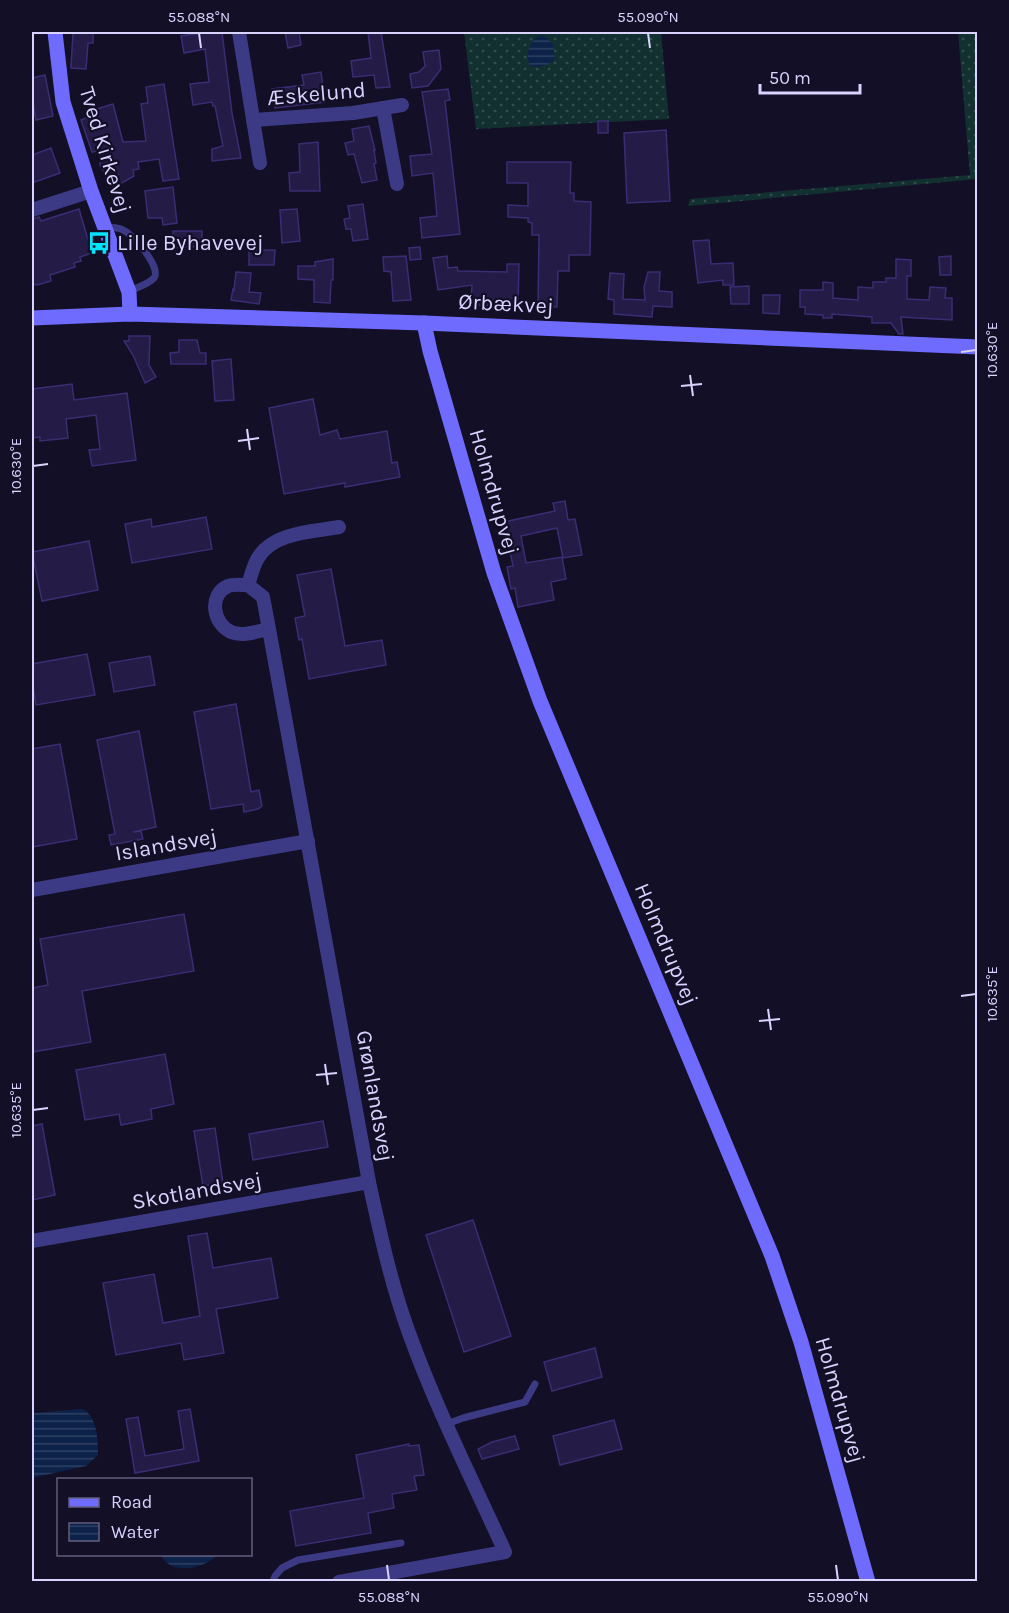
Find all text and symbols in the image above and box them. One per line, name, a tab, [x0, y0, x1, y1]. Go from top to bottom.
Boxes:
text: 55.088°N	[168, 8, 230, 26]
text: 55.090°N	[617, 8, 679, 26]
scale bar	[760, 57, 860, 95]
text: 50 m	[769, 67, 811, 89]
street label: Æskelund	[265, 77, 367, 111]
street label: Tved Kirkevej	[73, 84, 137, 216]
bus stop icon: Lille Byhavevej	[86, 230, 112, 256]
place label: Lille Byhavevej	[117, 230, 264, 256]
street label: Ørbækvej	[458, 289, 554, 319]
text: 10.630°E	[983, 322, 1001, 378]
street label: Holmdrupvej	[464, 426, 524, 558]
text: 10.630°E	[7, 438, 25, 494]
street label: Islandsvej	[113, 823, 219, 867]
street label: Holmdrupvej	[629, 879, 703, 1009]
text: 10.635°E	[983, 966, 1001, 1022]
street label: Grønlandsvej	[351, 1028, 399, 1164]
text: 10.635°E	[7, 1082, 25, 1138]
street label: Skotlandsvej	[130, 1167, 264, 1215]
street label: Holmdrupvej	[810, 1334, 870, 1466]
legend	[57, 1478, 252, 1556]
text: Road	[111, 1491, 152, 1513]
text: Water	[111, 1521, 159, 1543]
text: 55.088°N	[358, 1588, 420, 1606]
text: 55.090°N	[807, 1588, 869, 1606]

